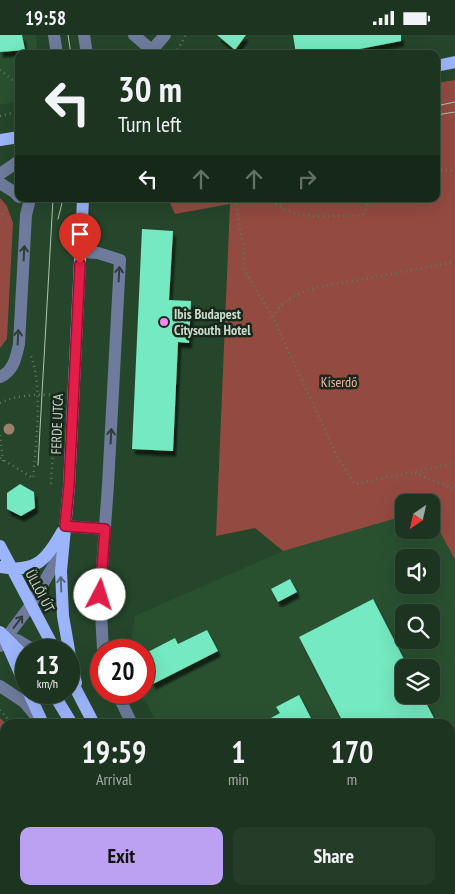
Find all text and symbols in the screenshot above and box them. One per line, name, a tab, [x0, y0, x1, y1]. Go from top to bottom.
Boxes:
text: 19:58	[25, 6, 66, 30]
text: 30 m	[118, 66, 182, 112]
icon: left	[35, 70, 100, 135]
text: Turn left	[118, 110, 182, 138]
icon: left	[134, 165, 162, 193]
icon: ahead	[187, 165, 215, 193]
icon: ahead	[240, 165, 268, 193]
icon: right	[293, 165, 321, 193]
pin	[59, 213, 101, 264]
icon: arrive	[66, 220, 94, 248]
one-way arrow	[19, 245, 28, 261]
one-way arrow	[115, 266, 124, 282]
place label: Ibis Budapest Citysouth Hotel	[174, 305, 251, 339]
marker: Ibis Budapest Citysouth Hotel	[158, 316, 170, 328]
one-way arrow	[14, 330, 23, 346]
park label: Kiserdő	[321, 373, 357, 391]
street label: FERDE UTCA	[47, 393, 67, 455]
one-way arrow	[106, 429, 115, 445]
north arrow	[395, 494, 440, 539]
map controls	[395, 494, 440, 704]
button: sound	[395, 549, 440, 594]
street label: ÜLLŐI ÚT	[21, 567, 59, 616]
position arrow	[73, 568, 125, 620]
one-way arrow	[56, 577, 66, 593]
button: search	[395, 604, 440, 649]
one-way arrow	[13, 615, 23, 629]
speed limit sign: 20	[90, 639, 155, 704]
text: 13	[36, 649, 59, 681]
button: layers	[395, 659, 440, 704]
text: km/h	[37, 676, 58, 691]
text: 19:59	[82, 732, 146, 771]
text: 1	[231, 732, 246, 771]
text: 170	[330, 732, 373, 771]
text: Arrival	[96, 769, 132, 789]
text: min	[228, 769, 249, 789]
text: m	[347, 769, 357, 789]
button: Exit	[20, 827, 223, 885]
button: Share	[233, 827, 435, 885]

